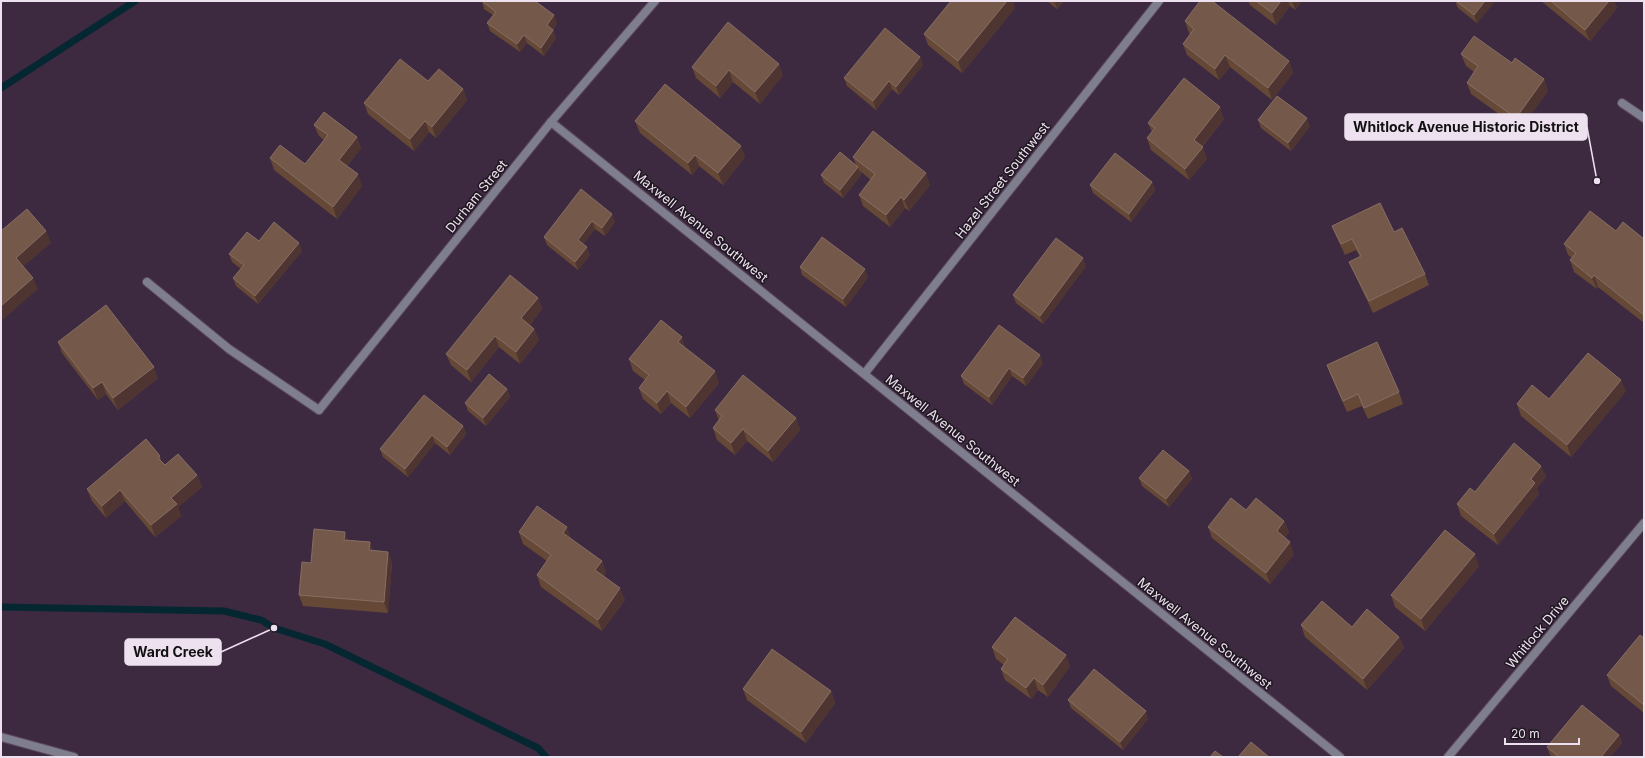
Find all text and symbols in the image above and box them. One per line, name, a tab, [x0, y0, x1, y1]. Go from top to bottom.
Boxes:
callout: Whitlock Avenue Historic District	[1345, 114, 1587, 140]
text: Whitlock Avenue Historic District	[1353, 118, 1579, 135]
street label: Hazel Street Southwest	[952, 119, 1052, 241]
street label: Durham Street	[442, 156, 510, 236]
street label: Maxwell Avenue Southwest	[631, 167, 771, 285]
street label: Maxwell Avenue Southwest	[883, 371, 1023, 489]
street label: Maxwell Avenue Southwest	[1135, 574, 1275, 692]
street label: Whitlock Drive	[1502, 593, 1572, 671]
callout: Ward Creek	[125, 639, 221, 665]
text: Ward Creek	[133, 643, 214, 660]
scale bar	[1505, 720, 1579, 746]
text: 20 m	[1511, 726, 1540, 741]

